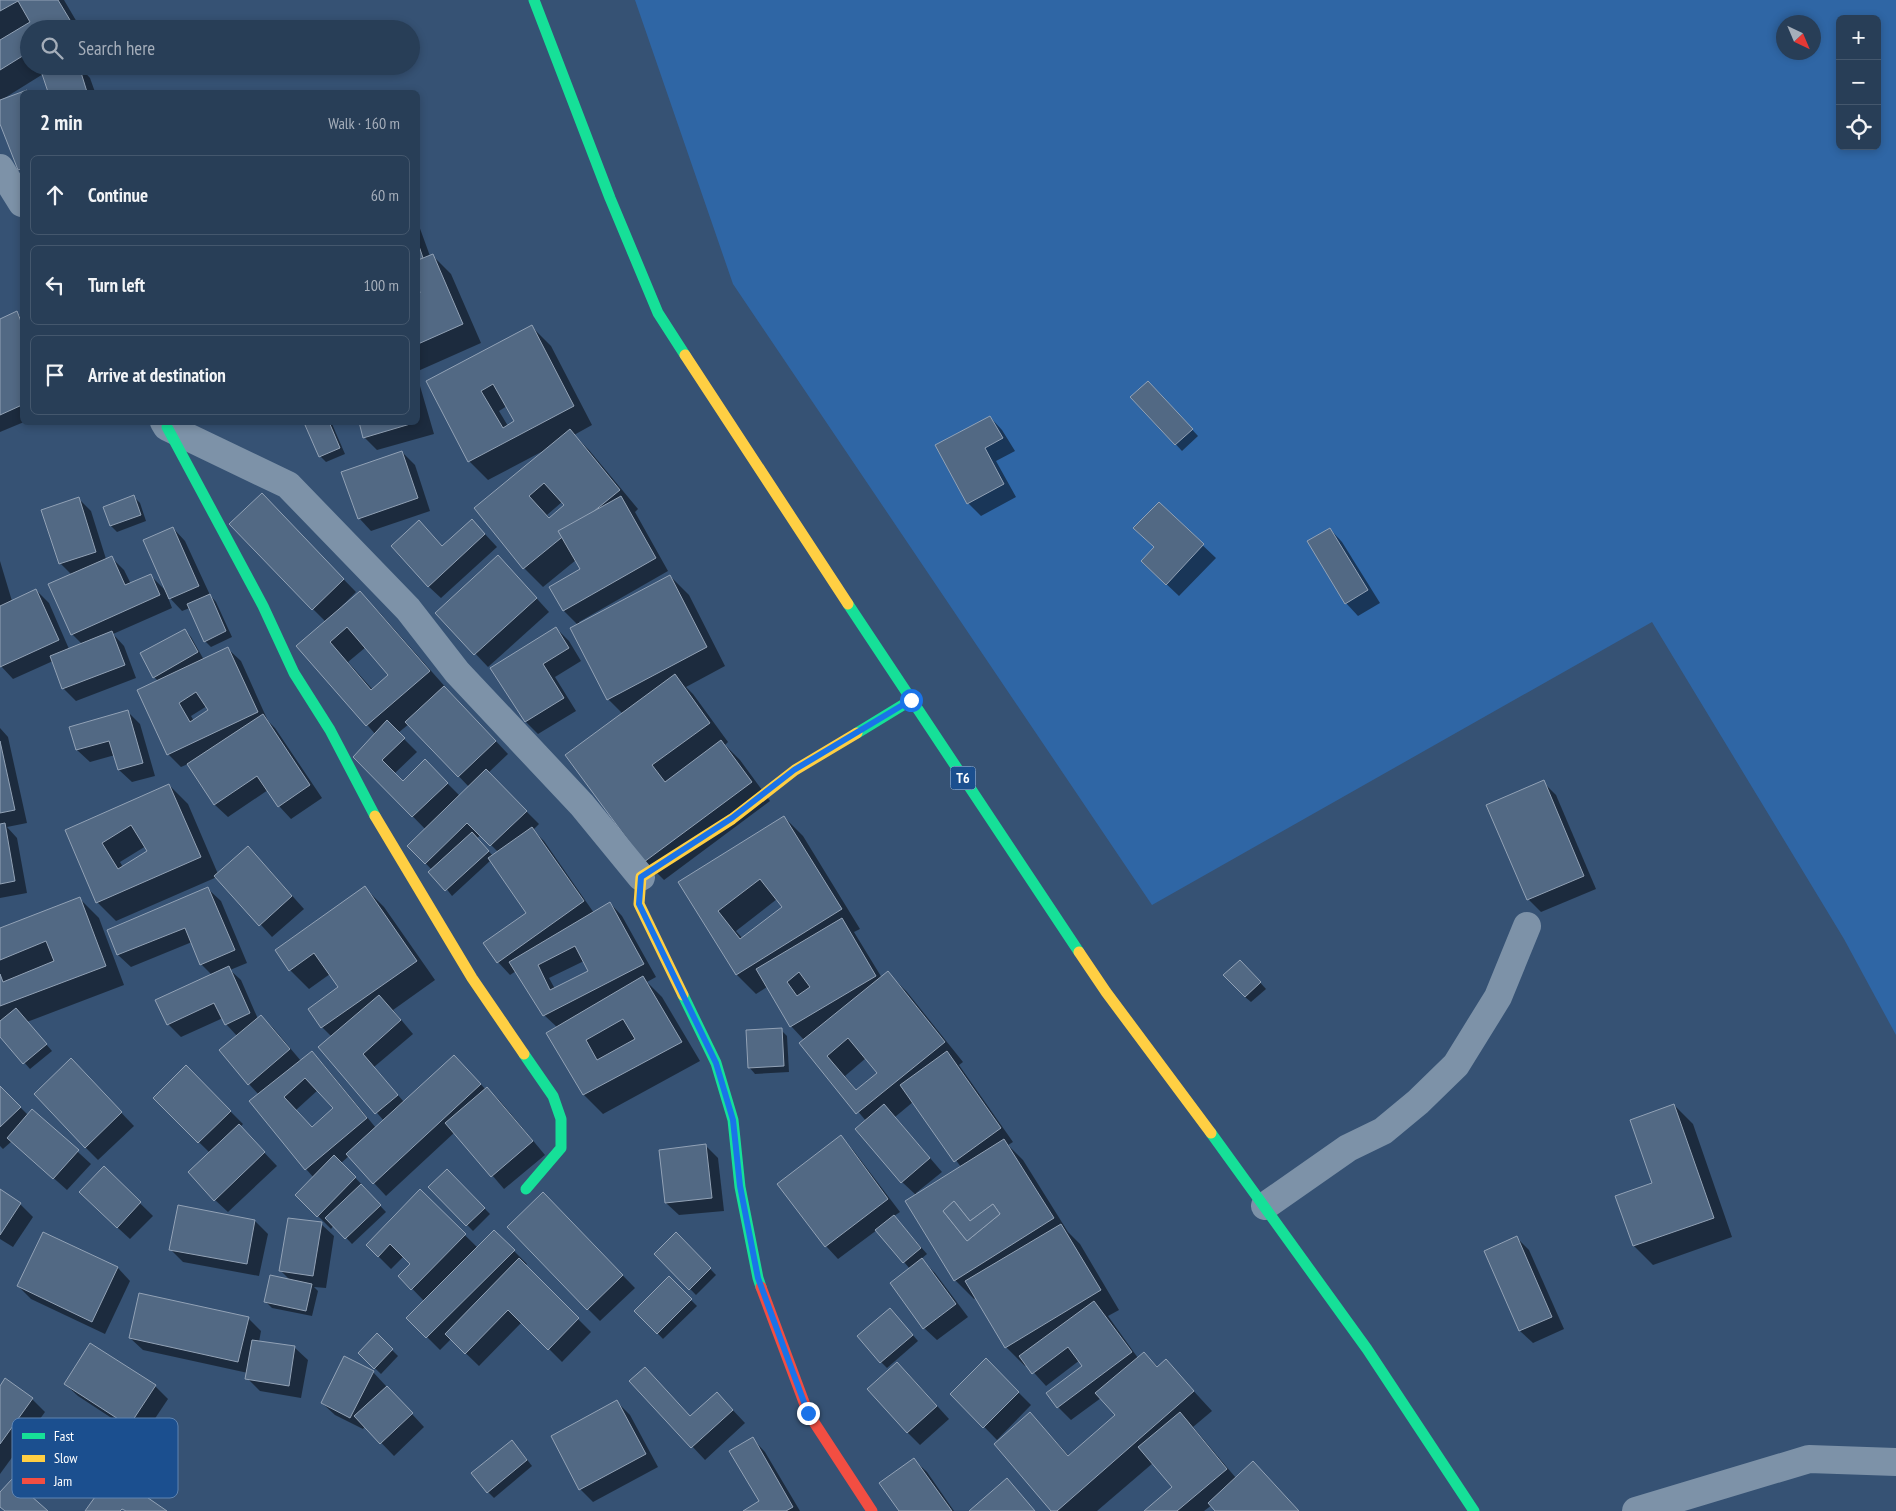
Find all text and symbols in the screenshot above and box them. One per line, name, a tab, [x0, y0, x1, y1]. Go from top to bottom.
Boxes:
north arrow	[1776, 15, 1821, 60]
map controls	[1836, 15, 1881, 150]
button: +	[1836, 15, 1881, 60]
search box	[20, 20, 420, 75]
icon: search	[38, 34, 66, 62]
text: Search here	[78, 36, 155, 60]
button: −	[1836, 60, 1881, 105]
button: locate	[1836, 105, 1881, 150]
text: 2 min	[40, 109, 82, 136]
text: Walk · 160 m	[328, 113, 400, 133]
icon: ahead	[41, 181, 69, 209]
text: Continue	[88, 183, 148, 207]
text: 60 m	[371, 185, 399, 205]
icon: left	[41, 271, 69, 299]
text: Turn left	[88, 273, 145, 297]
text: 100 m	[364, 275, 399, 295]
icon: arrive	[41, 361, 69, 389]
text: Arrive at destination	[88, 363, 226, 387]
route start	[900, 689, 923, 712]
road number: T6	[950, 766, 976, 790]
route end	[797, 1402, 820, 1425]
legend	[12, 1418, 178, 1498]
text: Fast	[54, 1427, 74, 1445]
text: Slow	[54, 1449, 78, 1467]
text: Jam	[53, 1472, 72, 1490]

